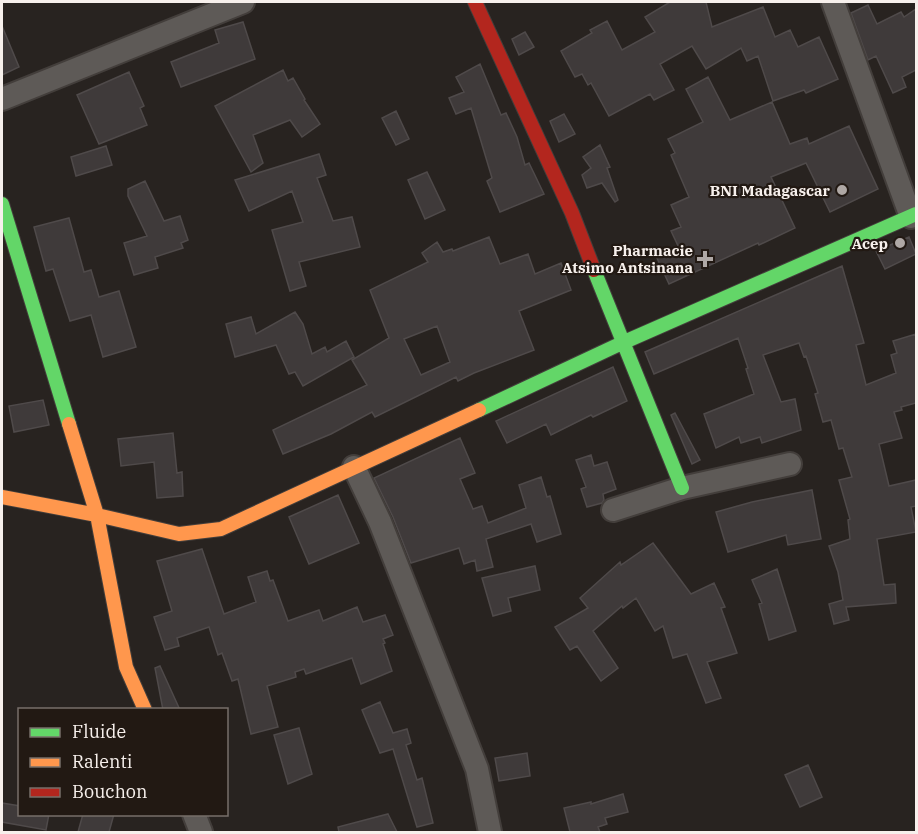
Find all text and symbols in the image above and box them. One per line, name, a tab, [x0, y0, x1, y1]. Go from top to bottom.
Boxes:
place label: BNI Madagascar	[710, 181, 831, 200]
marker: BNI Madagascar	[835, 183, 849, 197]
place label: Acep	[852, 234, 888, 253]
marker: Acep	[893, 236, 907, 250]
place label: Pharmacie Atsimo Antsinana	[562, 241, 693, 277]
marker: Pharmacie Atsimo Antsinana	[698, 252, 712, 266]
legend	[18, 708, 228, 816]
text: Fluide	[72, 720, 126, 743]
text: Ralenti	[72, 750, 133, 773]
text: Bouchon	[72, 780, 148, 803]

